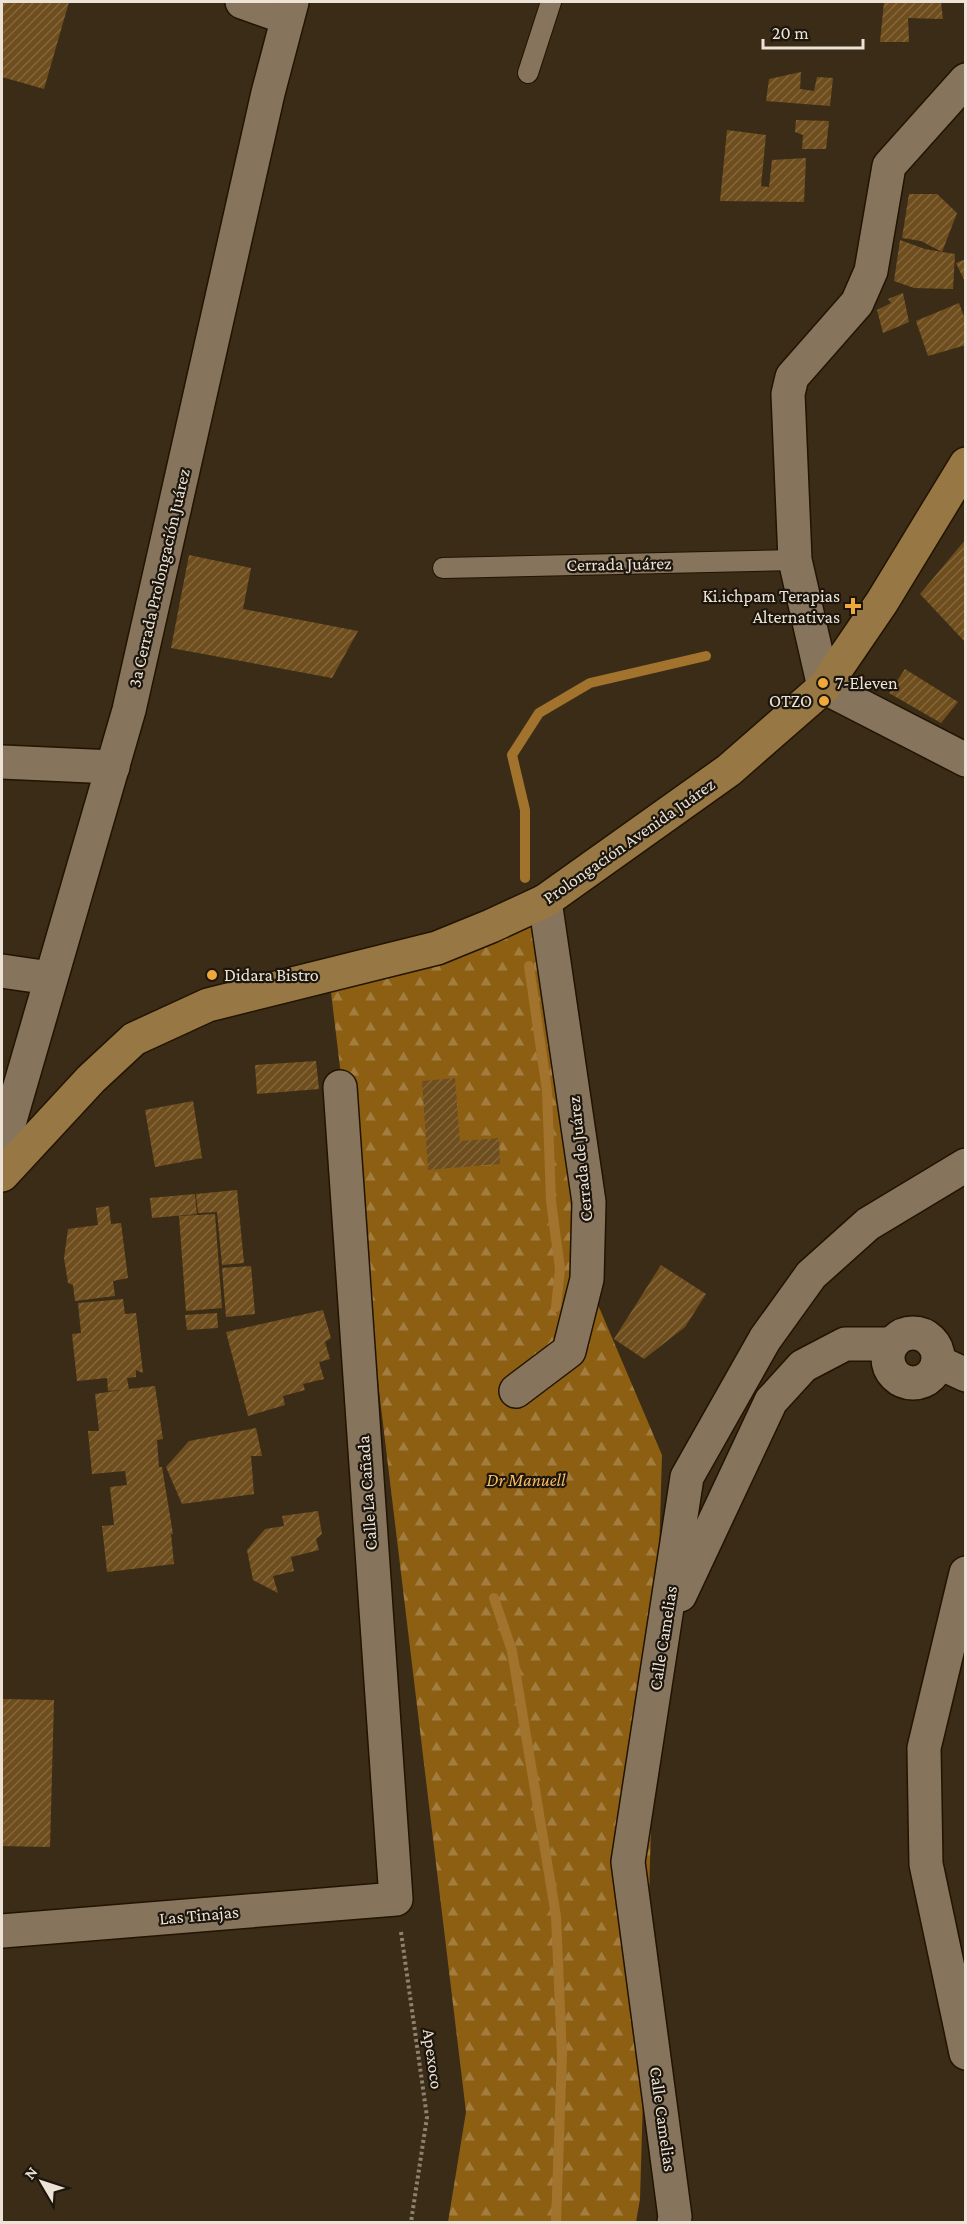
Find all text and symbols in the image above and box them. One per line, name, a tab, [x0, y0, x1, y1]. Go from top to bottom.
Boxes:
scale bar	[763, 12, 864, 50]
text: 20 m	[772, 23, 809, 43]
street label: 3a Cerrada Prolongación Juárez	[124, 466, 194, 689]
street label: Cerrada Juárez	[566, 553, 672, 575]
place label: Ki.ichpam Terapias Alternativas	[703, 586, 840, 627]
marker: Ki.ichpam Terapias Alternativas	[844, 597, 862, 615]
place label: 7-Eleven	[835, 673, 898, 693]
marker: 7-Eleven	[816, 676, 830, 690]
place label: OTZO	[769, 691, 812, 711]
marker: OTZO	[817, 694, 831, 708]
street label: Prolongación Avenida Juárez	[539, 774, 719, 908]
place label: Didara Bistro	[224, 965, 319, 985]
marker: Didara Bistro	[205, 968, 219, 982]
street label: Cerrada de Juárez	[563, 1095, 597, 1223]
street label: Calle La Cañada	[353, 1435, 381, 1551]
park label: Dr Manuell	[487, 1470, 566, 1490]
street label: Calle Camelias	[645, 1584, 681, 1692]
street label: Las Tinajas	[158, 1902, 240, 1929]
street label: Apexoco	[419, 2028, 447, 2091]
street label: Calle Camelias	[646, 2065, 680, 2173]
north arrow	[12, 2152, 72, 2212]
text: N	[21, 2163, 41, 2182]

